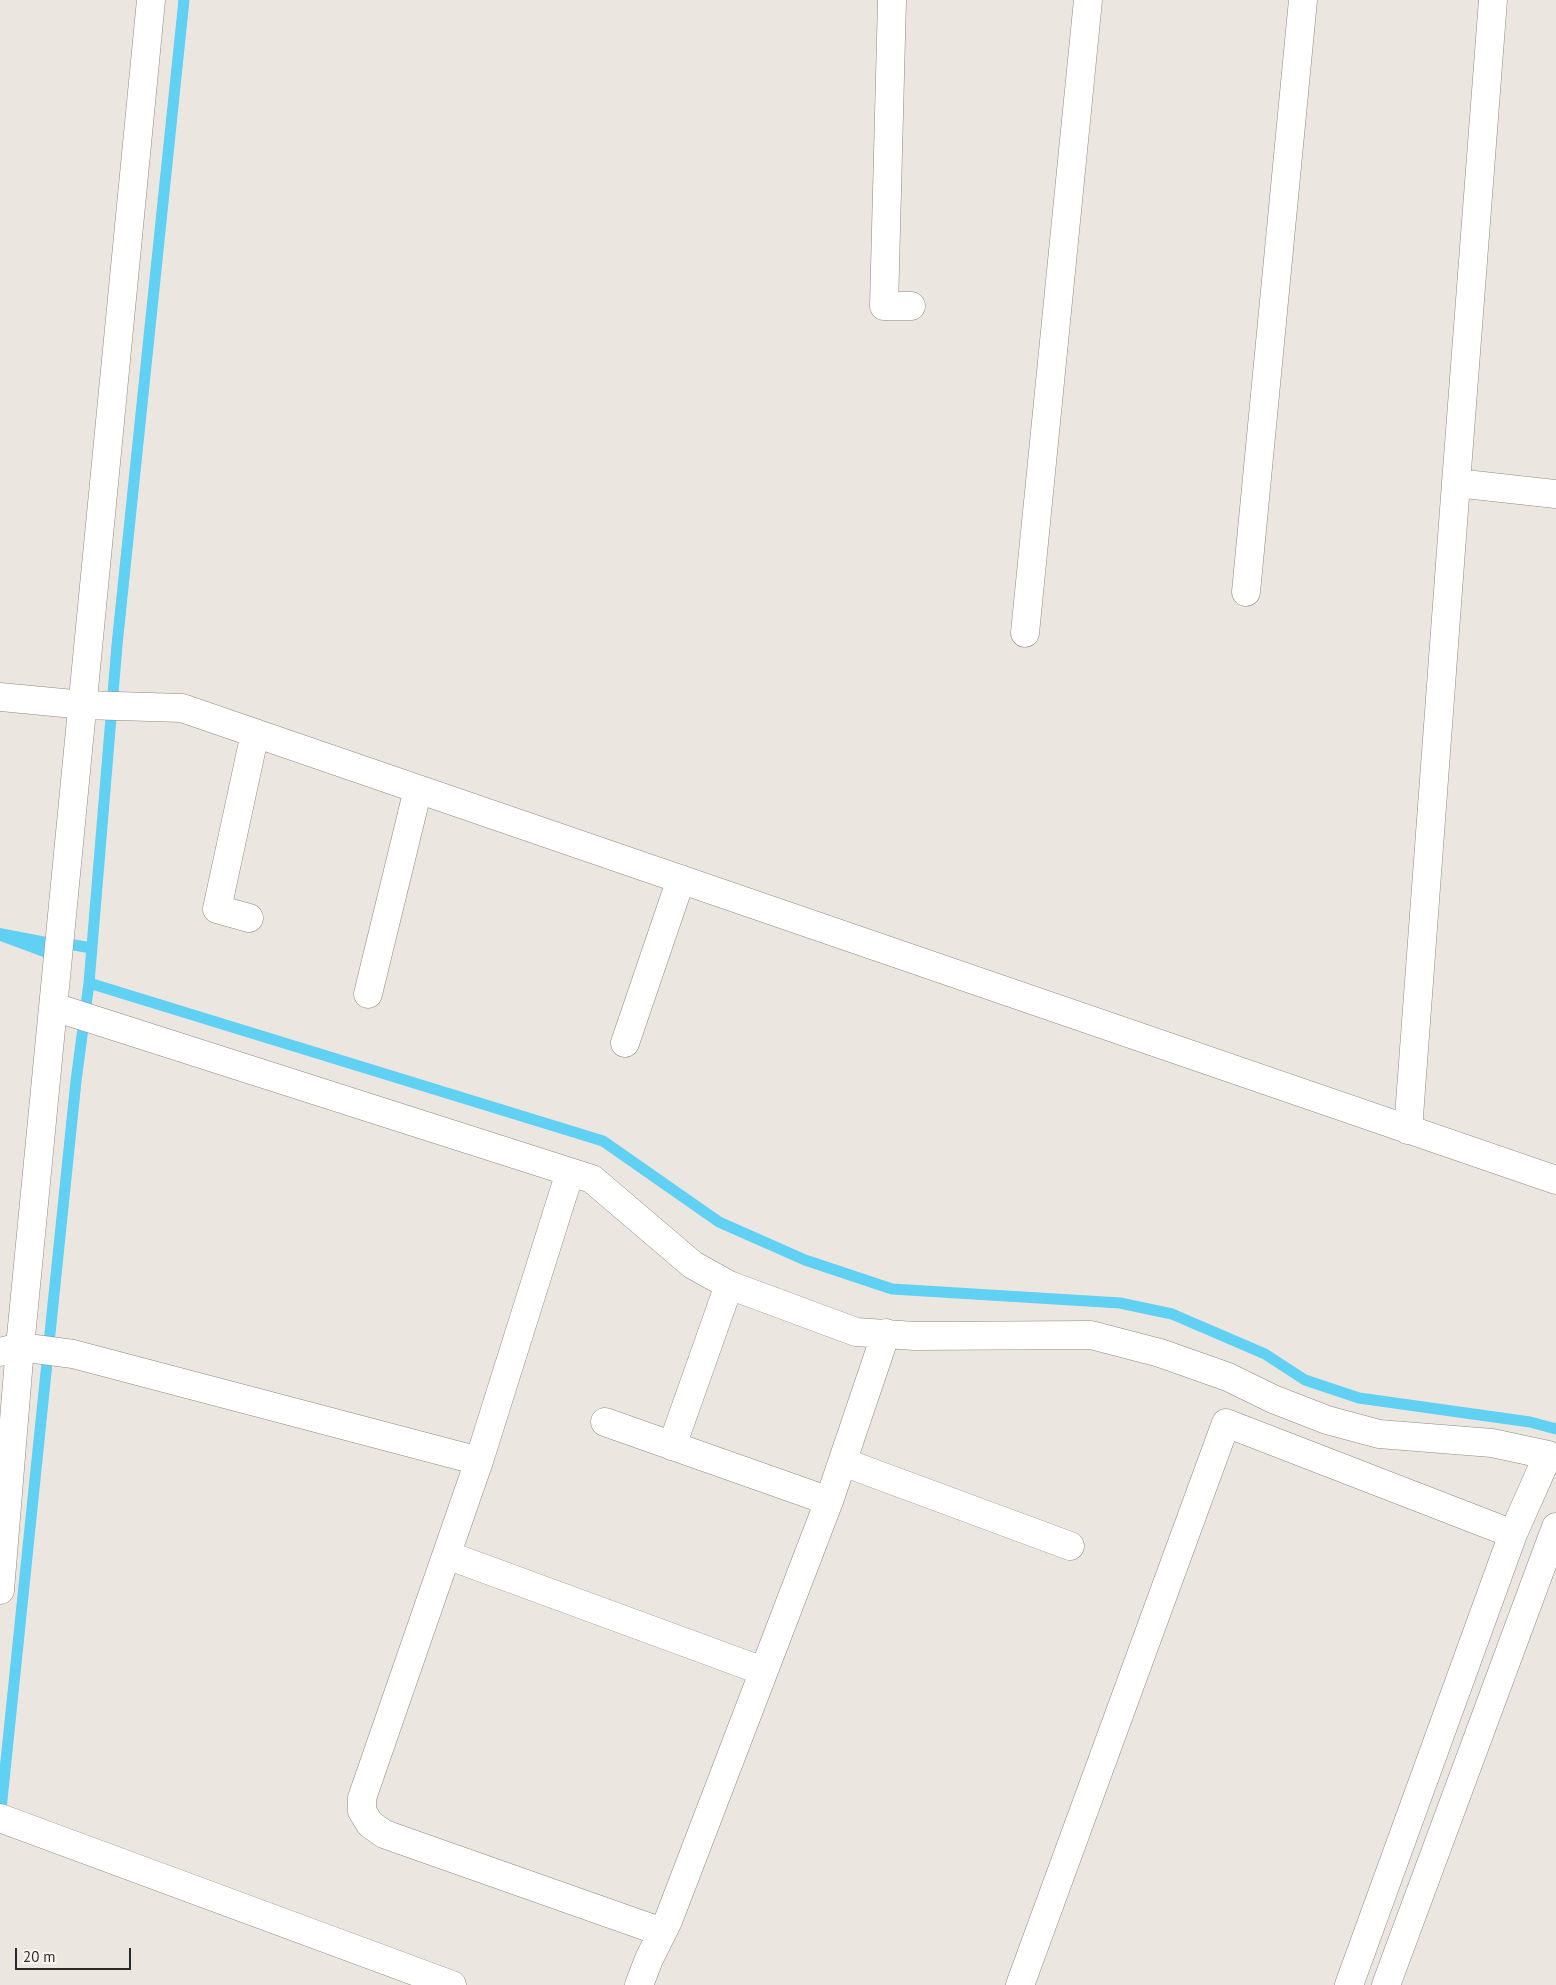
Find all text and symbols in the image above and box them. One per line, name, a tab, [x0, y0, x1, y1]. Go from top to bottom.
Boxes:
scale bar	[18, 1938, 134, 1970]
text: 20 m	[23, 1947, 56, 1966]

